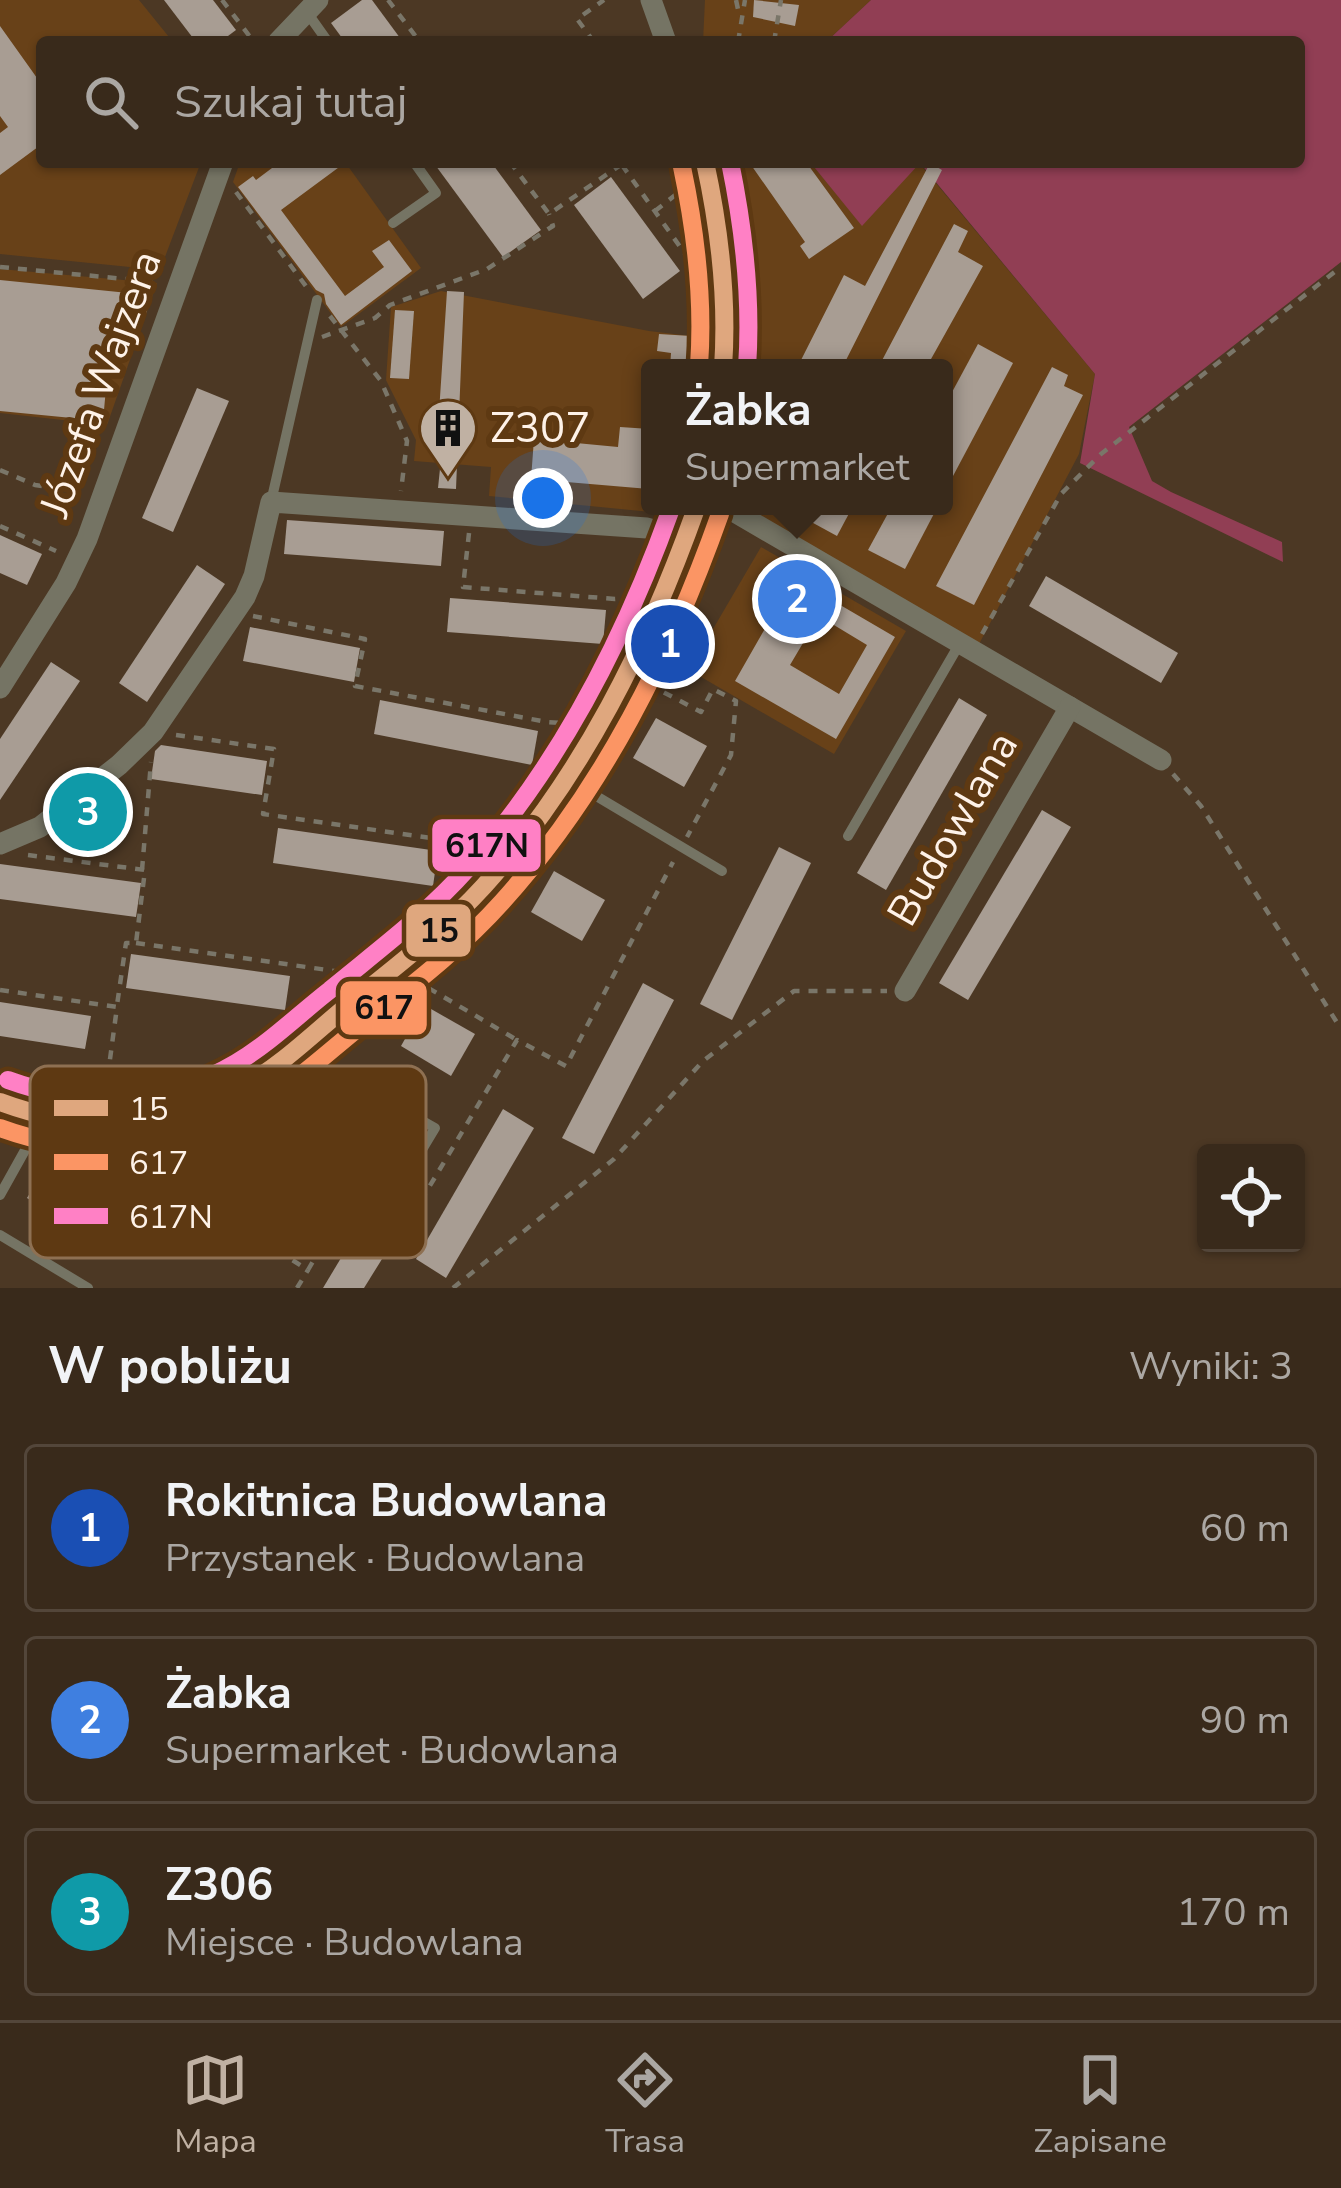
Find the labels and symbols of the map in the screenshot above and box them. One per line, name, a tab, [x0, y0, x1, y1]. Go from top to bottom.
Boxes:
street label: Józefa Wajzera	[26, 243, 176, 526]
building icon: Z307	[417, 397, 479, 479]
place label: Z307	[490, 400, 590, 457]
your location	[513, 468, 573, 528]
pin: 2	[758, 554, 836, 644]
pin: 1	[631, 599, 709, 689]
street label: Budowlana	[874, 721, 1032, 937]
pin: 3	[49, 767, 127, 857]
line badge: 617N	[430, 817, 543, 874]
text: 617N	[445, 824, 529, 869]
line badge: 15	[404, 902, 473, 959]
text: 15	[419, 909, 459, 954]
line badge: 617	[338, 979, 429, 1037]
text: 617	[354, 986, 414, 1031]
legend	[30, 1066, 426, 1258]
text: 15	[129, 1087, 169, 1132]
text: 617	[129, 1141, 188, 1186]
text: 617N	[129, 1195, 213, 1240]

